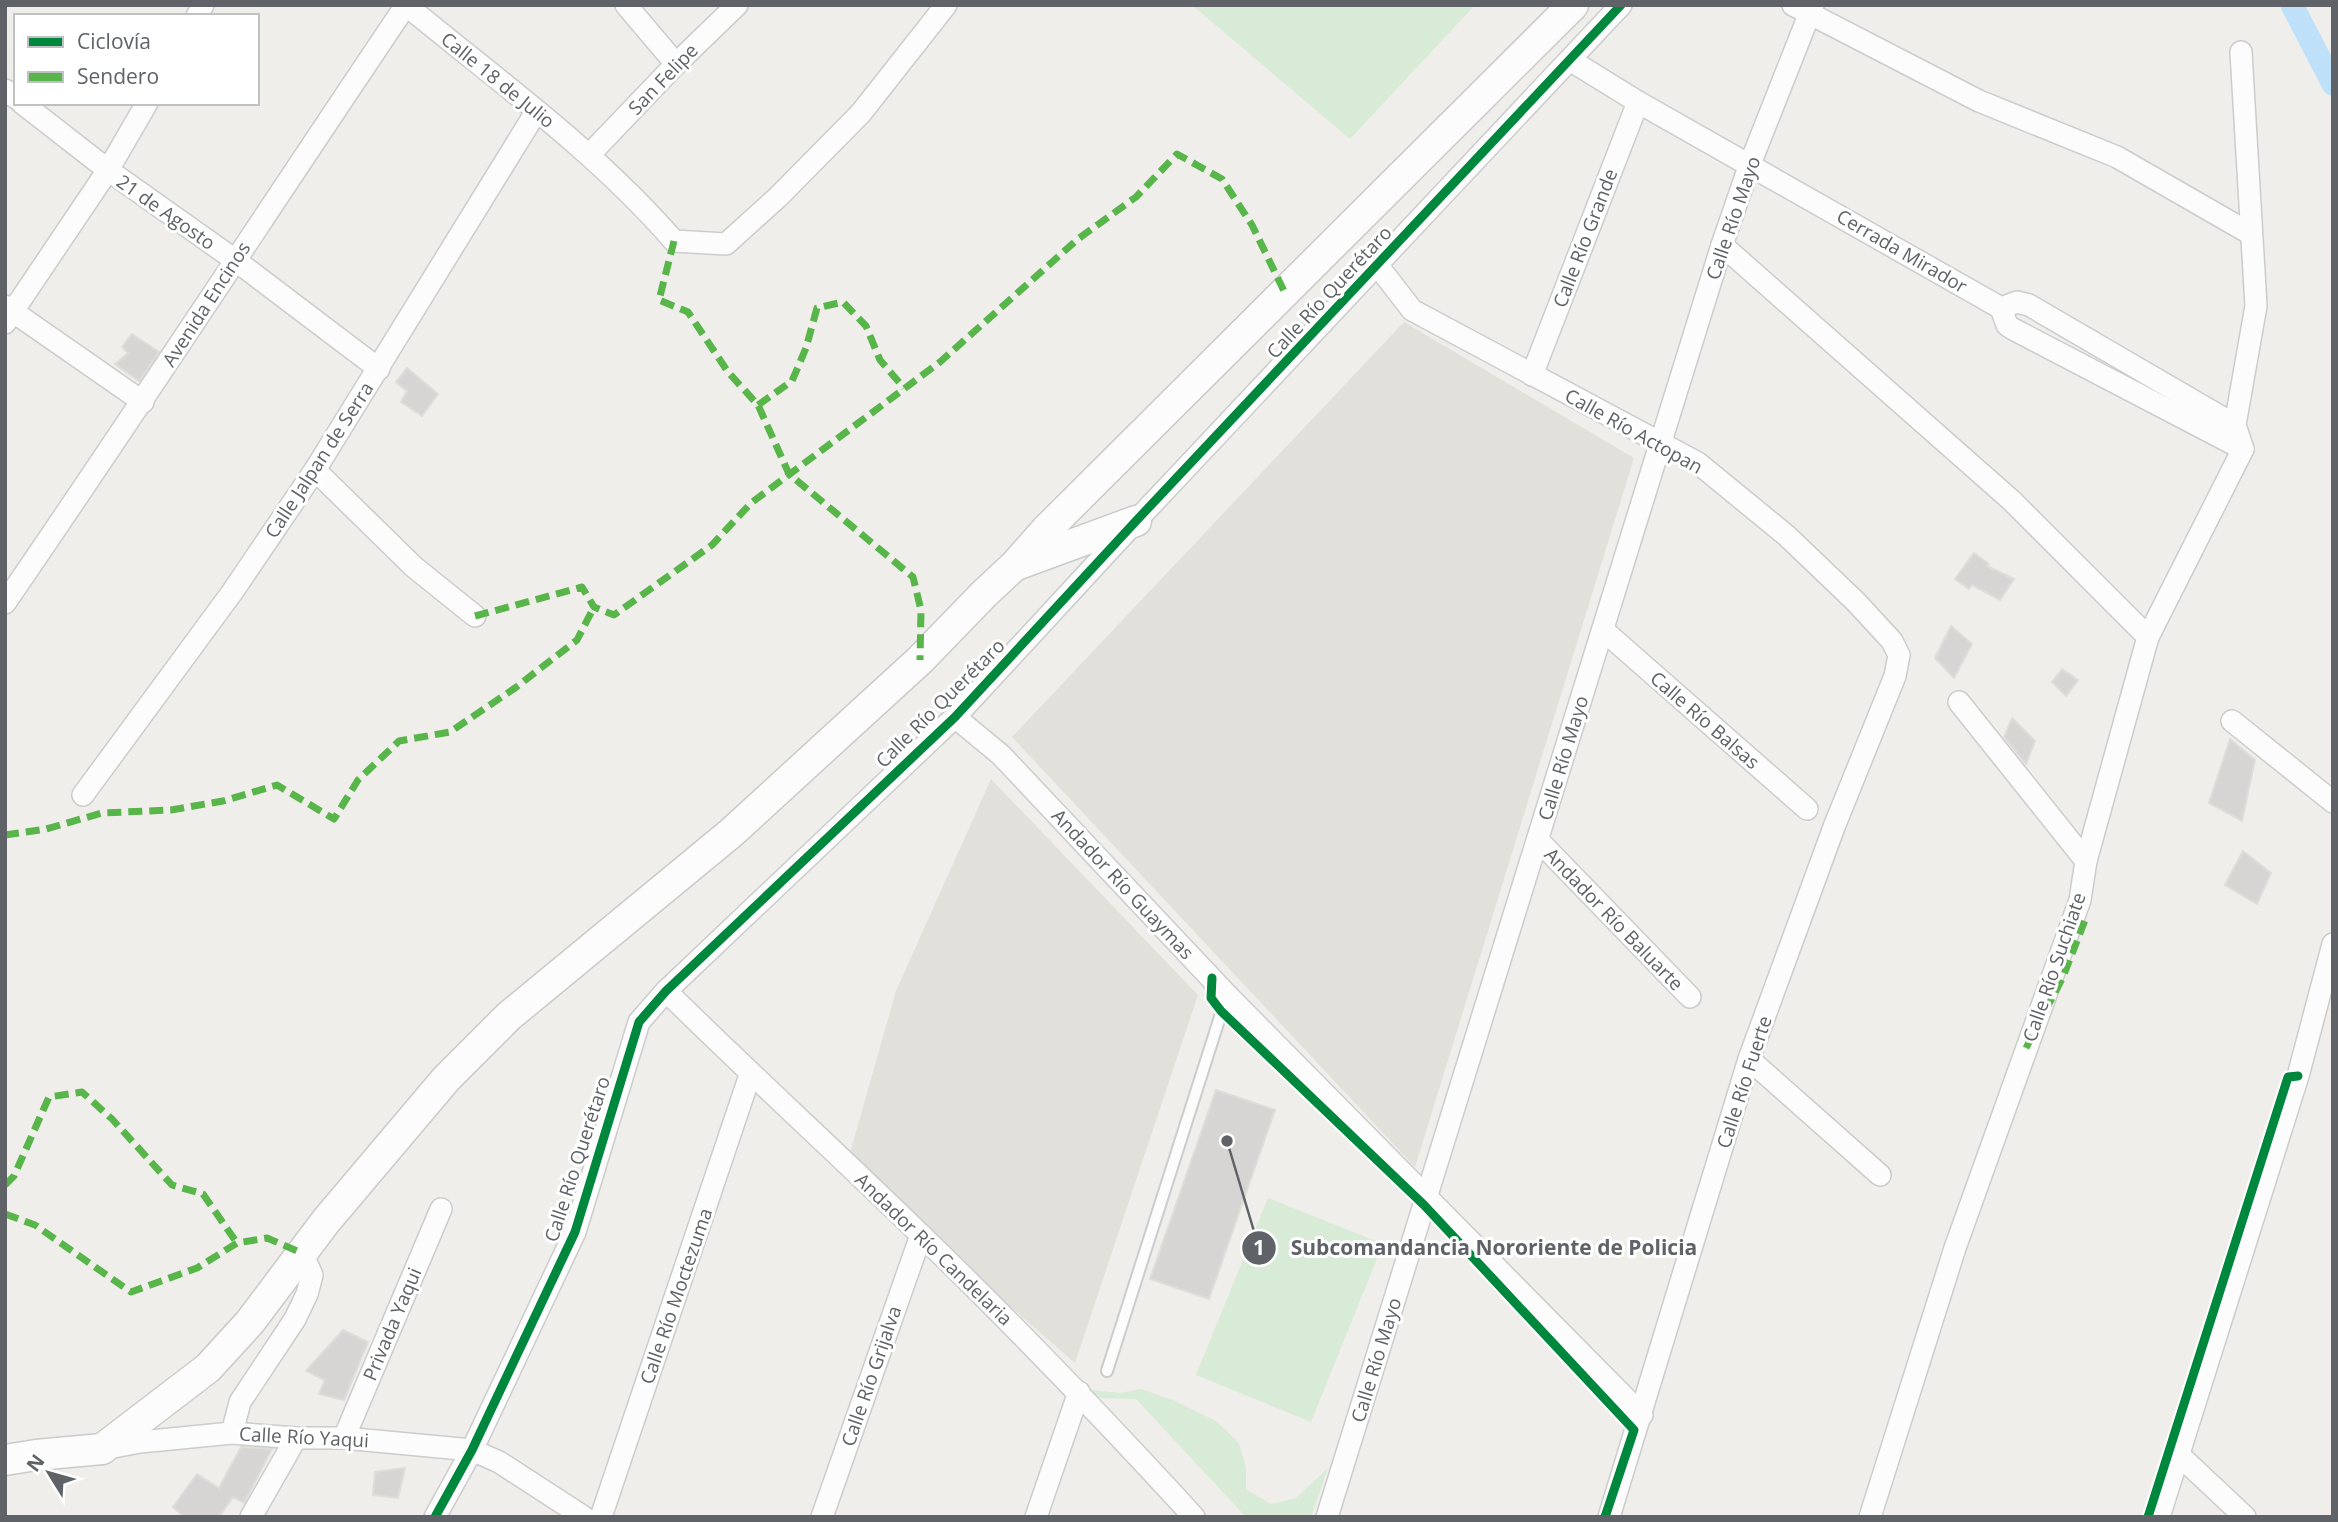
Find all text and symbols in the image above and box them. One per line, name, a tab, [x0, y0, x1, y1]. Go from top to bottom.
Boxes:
legend	[14, 14, 259, 105]
street label: Calle 18 de Julio	[436, 26, 560, 134]
text: Ciclovía	[77, 27, 151, 55]
street label: San Felipe	[622, 38, 704, 120]
text: Sendero	[77, 62, 159, 90]
street label: Calle Río Mayo	[1700, 153, 1766, 283]
street label: Calle Río Grande	[1547, 165, 1623, 311]
street label: 21 de Agosto	[111, 168, 221, 256]
street label: Cerrada Mirador	[1832, 203, 1972, 299]
street label: Calle Río Querétaro	[1261, 220, 1397, 364]
street label: Avenida Encinos	[156, 237, 256, 371]
street label: Calle Jalpan de Serra	[259, 377, 379, 543]
street label: Calle Río Actopan	[1560, 382, 1708, 480]
street label: Calle Río Querétaro	[870, 633, 1010, 773]
street label: Calle Río Balsas	[1645, 665, 1765, 775]
street label: Calle Río Mayo	[1532, 692, 1594, 824]
street label: Andador Río Guaymas	[1046, 803, 1200, 965]
street label: Andador Río Baluarte	[1539, 842, 1689, 996]
street label: Calle Río Suchiate	[2016, 889, 2092, 1045]
street label: Calle Río Fuerte	[1710, 1012, 1778, 1152]
street label: Calle Río Querétaro	[538, 1073, 616, 1245]
street label: Andador Río Candelaria	[850, 1167, 1018, 1331]
street label: Calle Río Moctezuma	[634, 1205, 718, 1387]
callout: Subcomandancia Nororiente de Policia	[1242, 1227, 1711, 1269]
text: 1	[1253, 1233, 1265, 1261]
text: Subcomandancia Nororiente de Policia	[1291, 1233, 1697, 1261]
street label: Privada Yaqui	[357, 1263, 427, 1385]
street label: Calle Río Mayo	[1345, 1294, 1407, 1426]
street label: Calle Río Grijalva	[835, 1302, 907, 1450]
street label: Calle Río Yaqui	[238, 1421, 370, 1453]
north arrow	[14, 1438, 84, 1508]
text: N	[20, 1449, 50, 1477]

